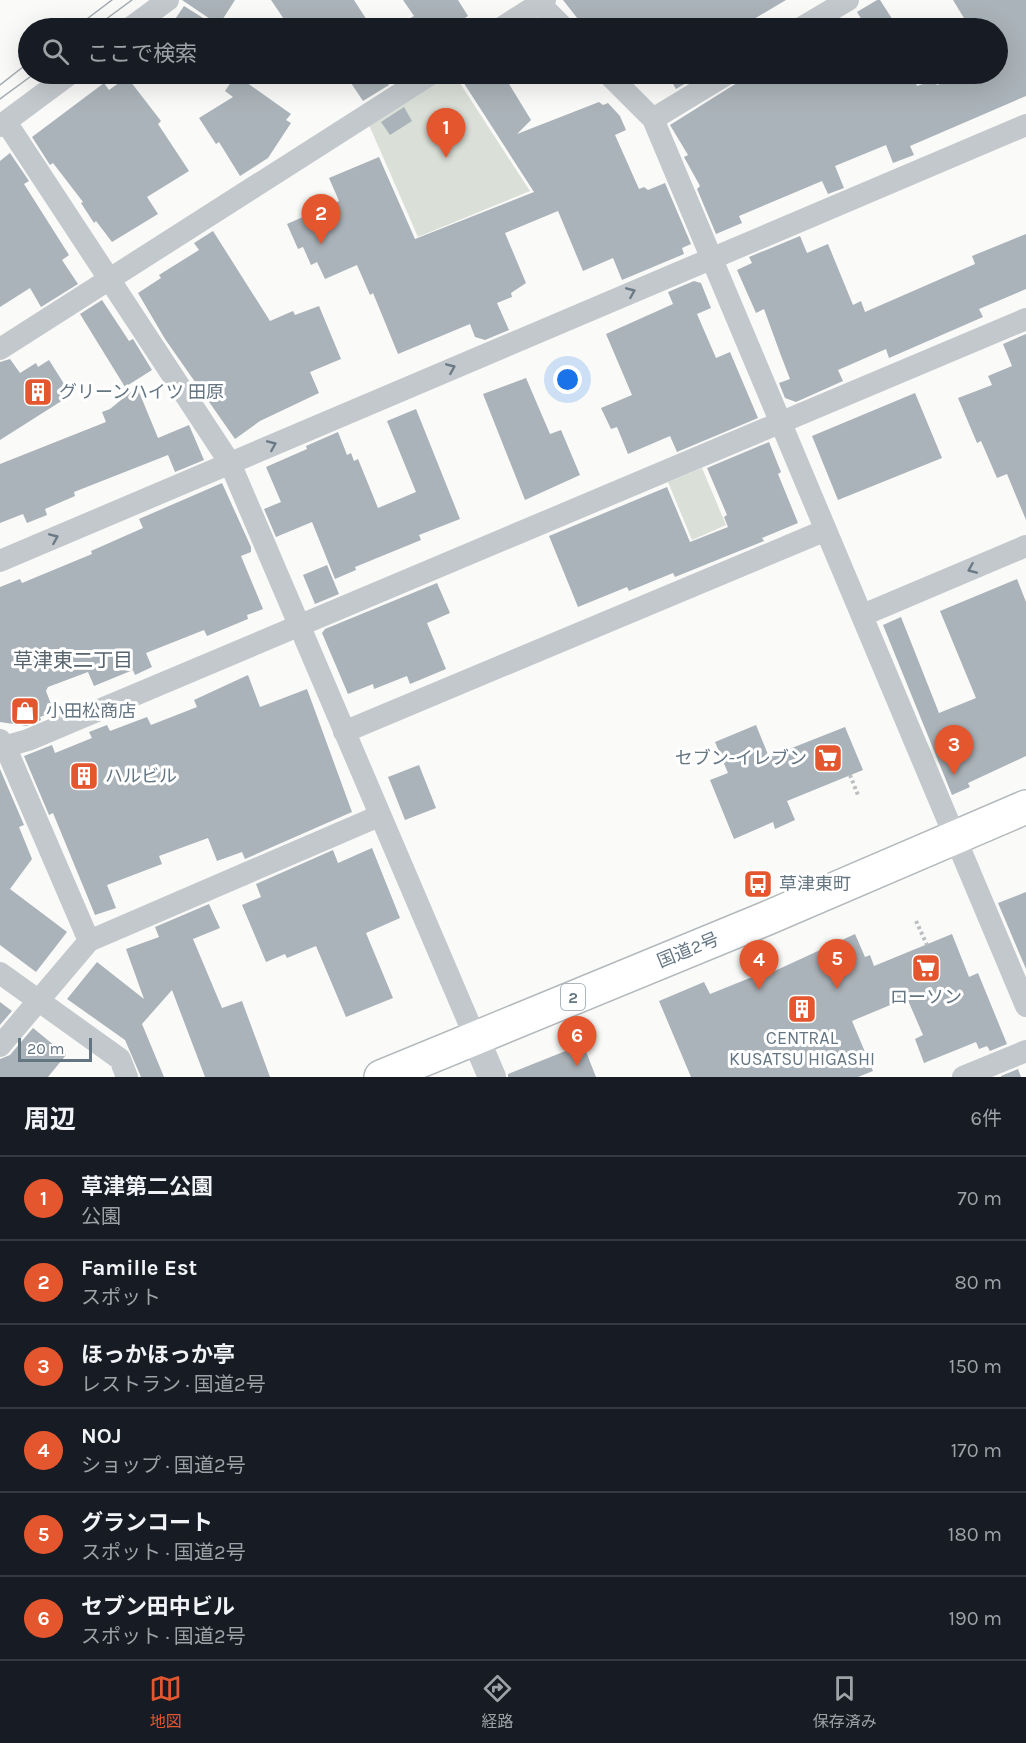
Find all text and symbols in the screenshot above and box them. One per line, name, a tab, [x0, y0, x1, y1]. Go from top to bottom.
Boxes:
search box	[18, 18, 1008, 84]
icon: search	[39, 35, 72, 68]
text: ここで検索	[87, 41, 197, 67]
pin: 1	[426, 108, 466, 158]
pin: 2	[302, 194, 340, 244]
one-way arrow	[624, 287, 635, 299]
one-way arrow	[445, 364, 456, 376]
your location	[553, 365, 582, 394]
building icon: グリーンハイツ 田原	[22, 376, 54, 408]
place label: グリーンハイツ 田原	[59, 381, 224, 403]
one-way arrow	[265, 440, 276, 452]
one-way arrow	[47, 533, 58, 545]
one-way arrow	[967, 562, 978, 574]
district label: 草津東二丁目	[13, 649, 133, 672]
shop icon: 小田松商店	[9, 695, 41, 727]
place label: 小田松商店	[46, 700, 136, 722]
pin: 3	[934, 726, 974, 775]
supermarket icon: セブン-イレブン	[812, 742, 844, 774]
place label: セブン-イレブン	[675, 747, 807, 769]
building icon: ハルビル	[68, 760, 100, 792]
place label: ハルビル	[105, 765, 177, 787]
bus stop icon: 草津東町	[742, 868, 774, 900]
place label: 草津東町	[779, 873, 851, 895]
street label: 国道2号	[654, 928, 722, 972]
pin: 4	[740, 940, 778, 990]
pin: 5	[818, 940, 856, 989]
supermarket icon: ローソン	[910, 952, 942, 984]
road number: 2	[561, 984, 585, 1010]
place label: ローソン	[890, 986, 962, 1008]
building icon: CENTRAL KUSATSU HIGASHI	[786, 993, 818, 1025]
pin: 6	[558, 1016, 596, 1066]
place label: CENTRAL KUSATSU HIGASHI	[729, 1027, 875, 1070]
scale bar	[18, 1035, 92, 1062]
text: 20 m	[27, 1039, 65, 1058]
text: 周辺	[24, 1104, 76, 1135]
text: 6件	[971, 1107, 1002, 1130]
text: 草津第二公園	[81, 1174, 213, 1200]
text: 1	[40, 1187, 47, 1210]
text: 70 m	[957, 1187, 1002, 1210]
text: 公園	[81, 1205, 121, 1228]
text: Famille Est	[81, 1255, 197, 1281]
text: 2	[37, 1271, 50, 1294]
text: 80 m	[954, 1271, 1002, 1294]
text: スポット	[81, 1286, 161, 1309]
text: ほっかほっか亭	[81, 1342, 235, 1368]
text: 3	[37, 1355, 50, 1378]
text: 150 m	[949, 1355, 1002, 1378]
text: レストラン · 国道2号	[81, 1373, 266, 1396]
text: NOJ	[81, 1423, 122, 1449]
text: 4	[38, 1439, 49, 1462]
text: 170 m	[951, 1439, 1002, 1462]
text: ショップ · 国道2号	[81, 1454, 246, 1477]
text: グランコート	[81, 1510, 213, 1536]
text: 5	[38, 1523, 49, 1546]
text: 180 m	[948, 1523, 1002, 1546]
text: スポット · 国道2号	[81, 1541, 246, 1564]
text: セブン田中ビル	[81, 1594, 235, 1620]
text: 6	[37, 1607, 50, 1630]
text: 190 m	[948, 1607, 1002, 1630]
text: スポット · 国道2号	[81, 1625, 246, 1648]
tab: 地図	[149, 1672, 182, 1732]
tab: 経路	[481, 1672, 514, 1732]
tab: 保存済み	[813, 1672, 877, 1732]

